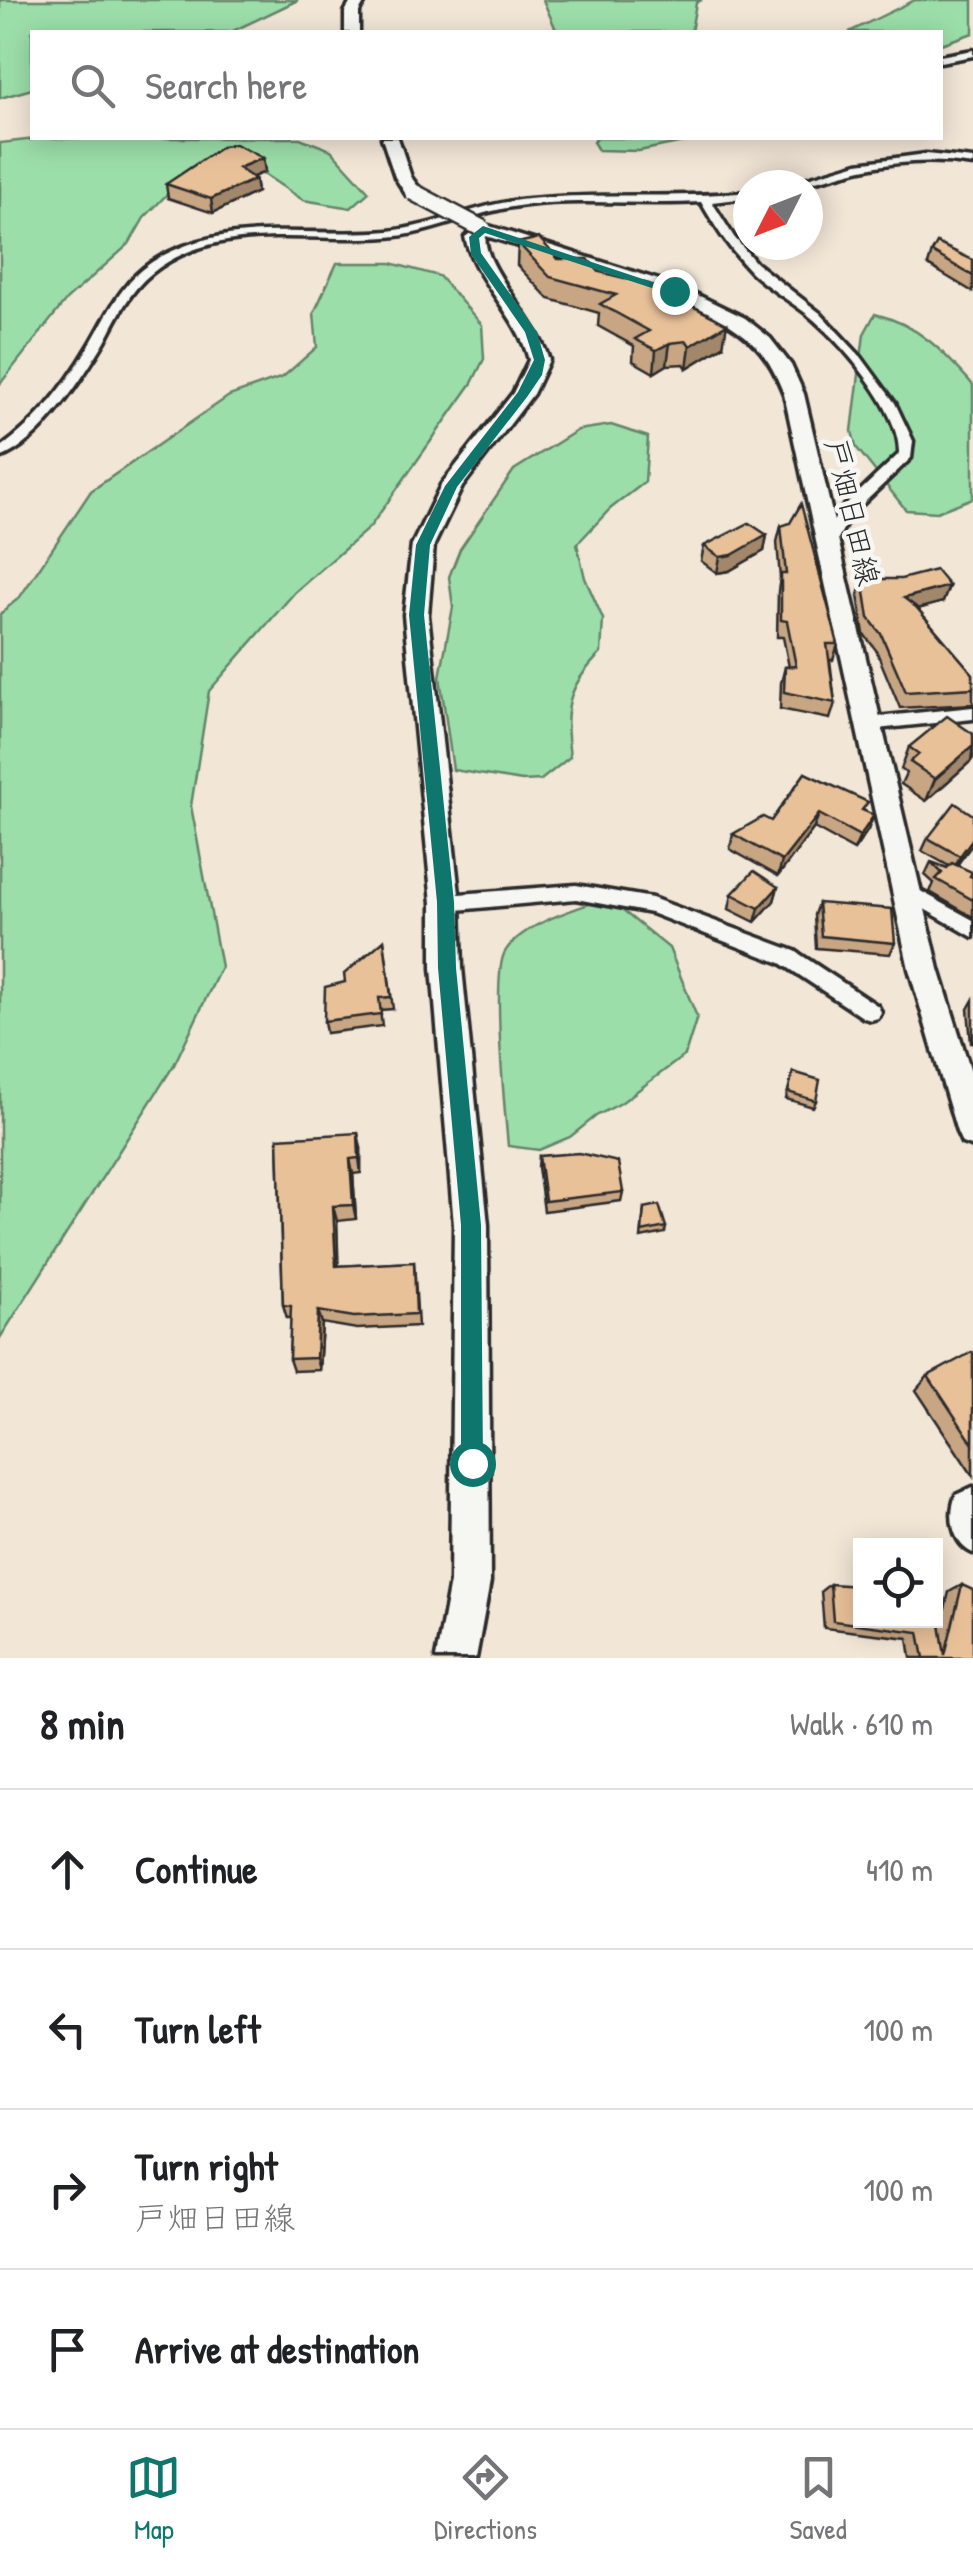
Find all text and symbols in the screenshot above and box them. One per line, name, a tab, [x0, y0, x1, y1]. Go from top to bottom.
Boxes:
search box	[30, 30, 943, 140]
icon: search	[65, 58, 120, 113]
text: Search here	[145, 59, 307, 111]
north arrow	[733, 170, 823, 260]
route end	[652, 269, 698, 315]
street label: 戸畑日田線	[817, 434, 889, 590]
route start	[450, 1441, 496, 1487]
map controls	[853, 1538, 943, 1628]
button: locate	[853, 1538, 943, 1628]
text: 8 min	[40, 1695, 125, 1752]
text: Walk · 610 m	[790, 1702, 933, 1745]
icon: ahead	[40, 1842, 95, 1897]
text: Continue	[135, 1843, 257, 1895]
text: 410 m	[866, 1848, 933, 1891]
icon: left	[40, 2002, 95, 2057]
text: Turn left	[135, 2003, 260, 2055]
text: 100 m	[864, 2008, 933, 2051]
text: Turn right	[135, 2140, 278, 2192]
icon: right	[40, 2162, 95, 2217]
text: 100 m	[864, 2168, 933, 2211]
text: 戸畑日田線	[135, 2196, 295, 2239]
icon: arrive	[40, 2322, 95, 2377]
text: Arrive at destination	[135, 2323, 419, 2375]
tab: Map	[126, 2450, 181, 2548]
tab: Directions	[434, 2450, 537, 2548]
tab: Saved	[790, 2450, 847, 2548]

